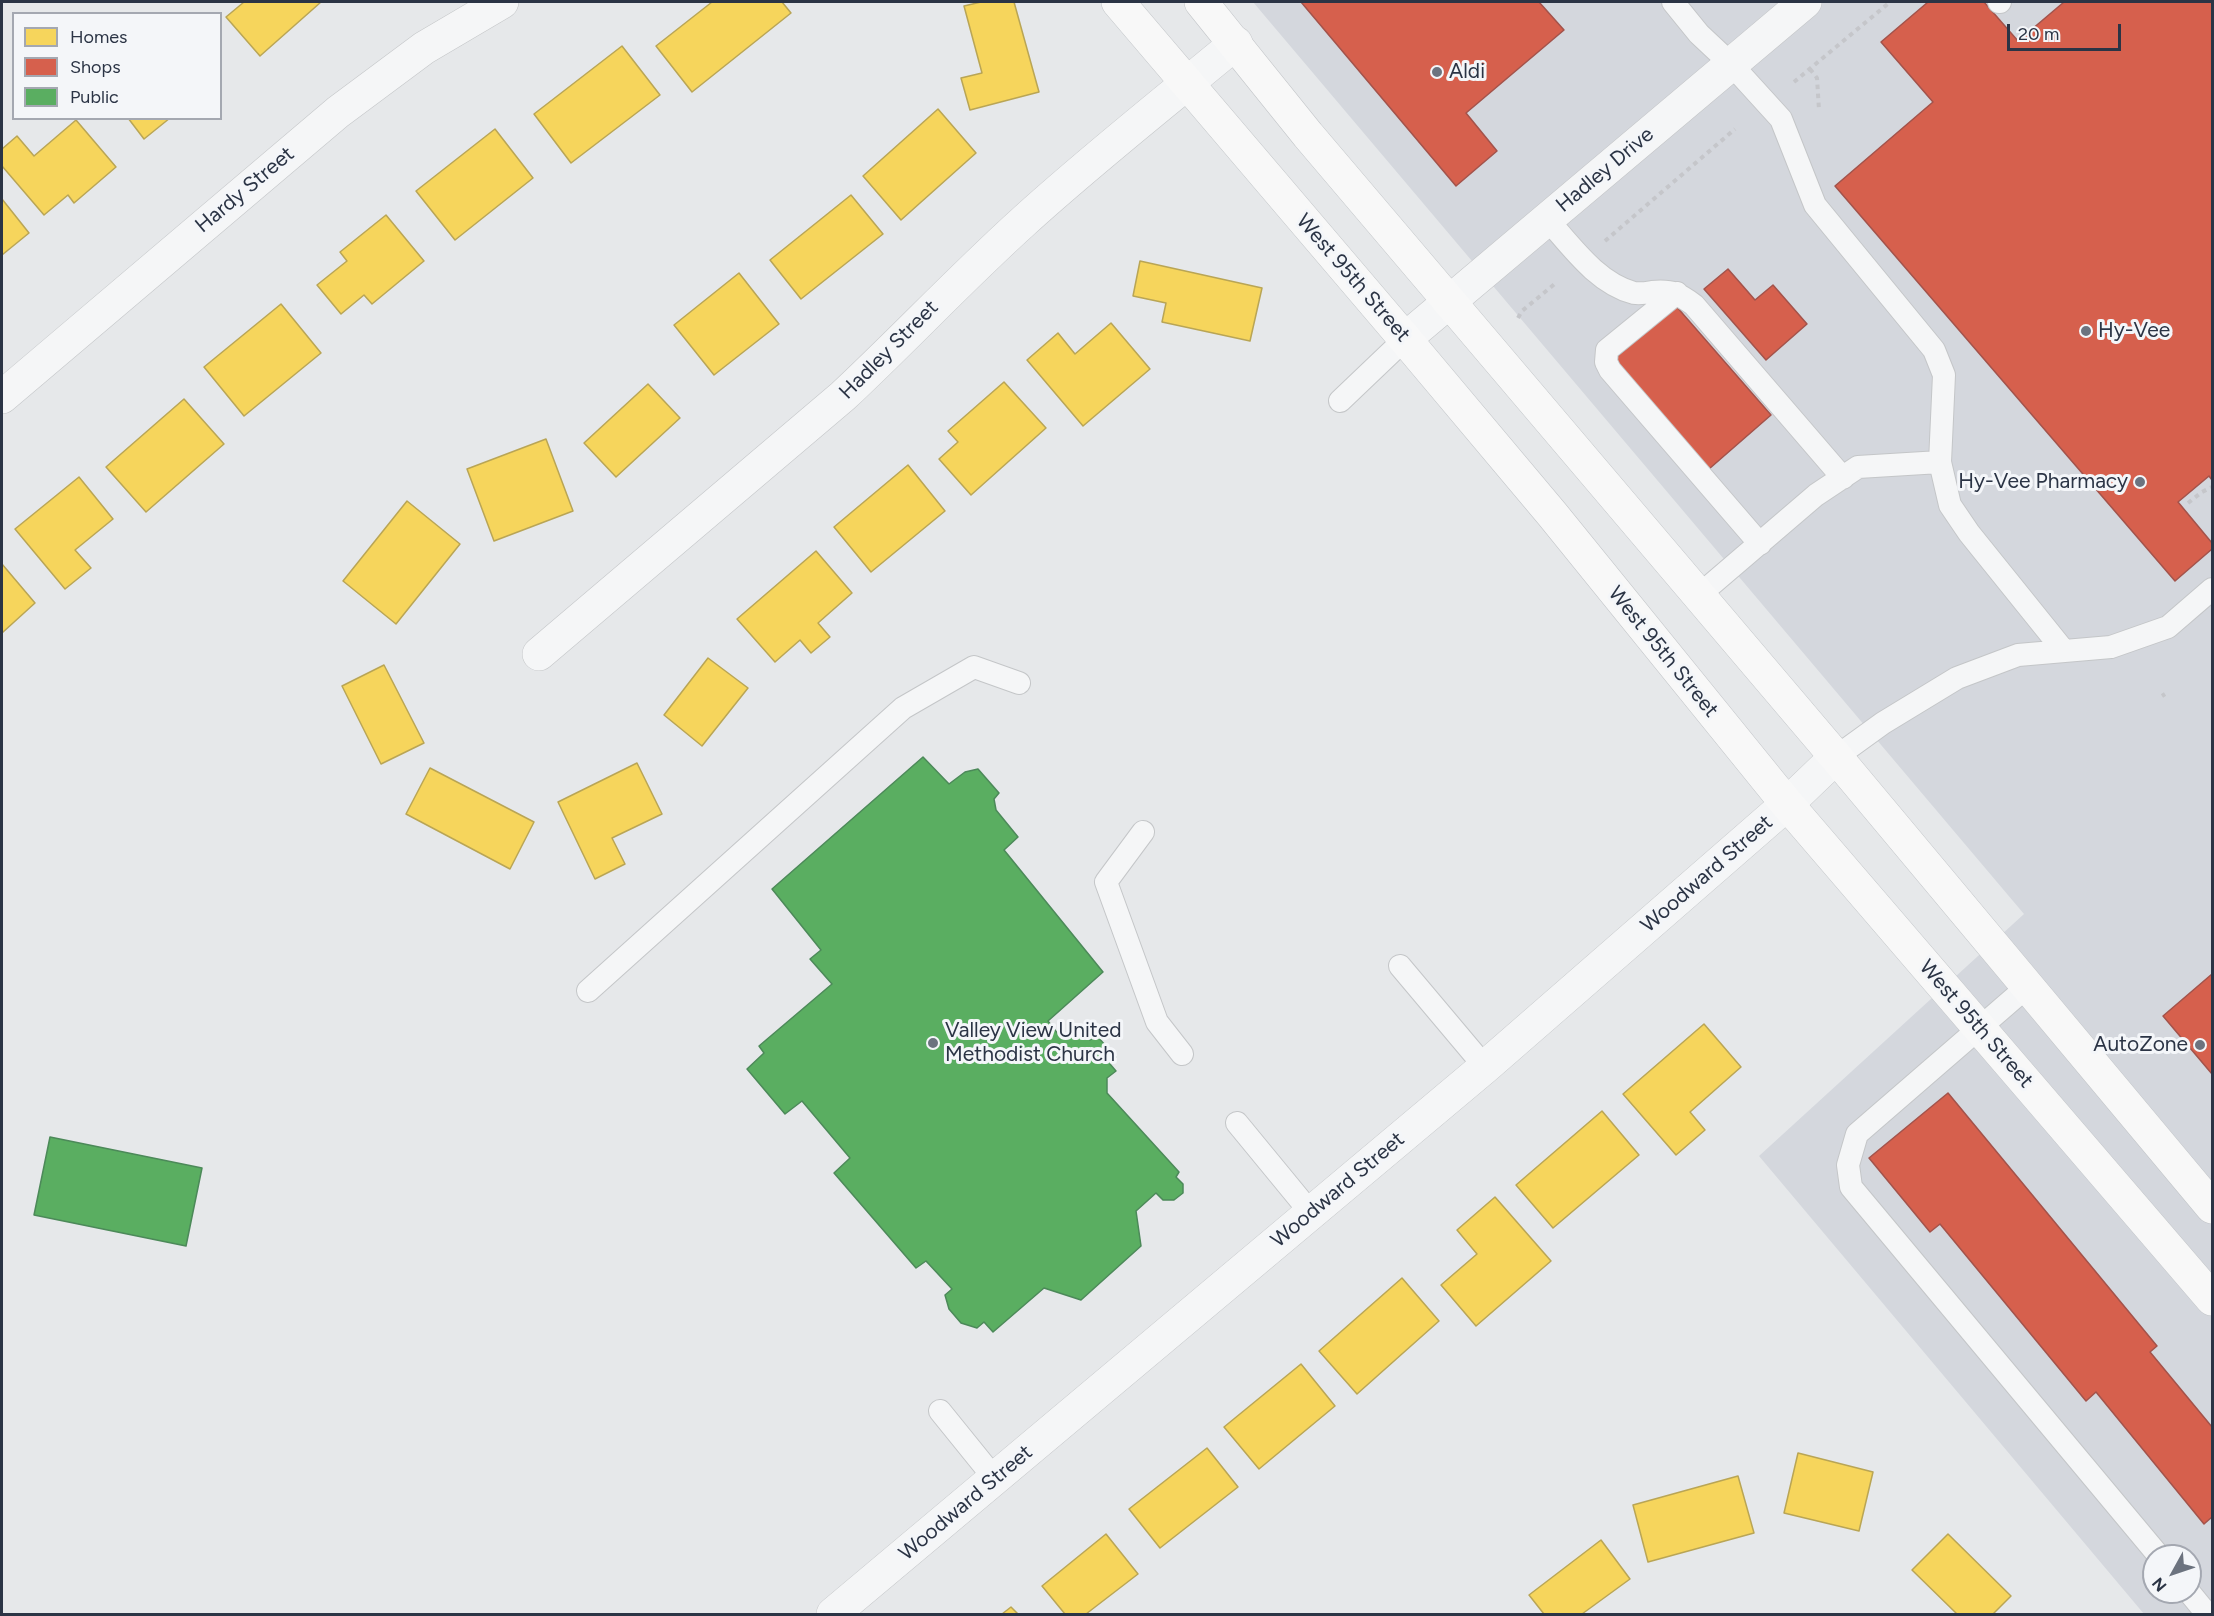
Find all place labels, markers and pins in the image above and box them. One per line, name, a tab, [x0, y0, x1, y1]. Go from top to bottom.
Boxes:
place label: Aldi	[1449, 59, 1485, 85]
marker: Aldi	[1430, 65, 1444, 79]
place label: Hy-Vee	[2098, 318, 2170, 344]
marker: Hy-Vee	[2079, 324, 2093, 338]
place label: Hy-Vee Pharmacy	[1958, 469, 2128, 495]
marker: Hy-Vee Pharmacy	[2133, 475, 2147, 489]
place label: Valley View United Methodist Church	[945, 1018, 1121, 1068]
place label: AutoZone	[2093, 1032, 2188, 1058]
marker: Valley View United Methodist Church	[926, 1036, 940, 1050]
marker: AutoZone	[2193, 1038, 2207, 1052]

